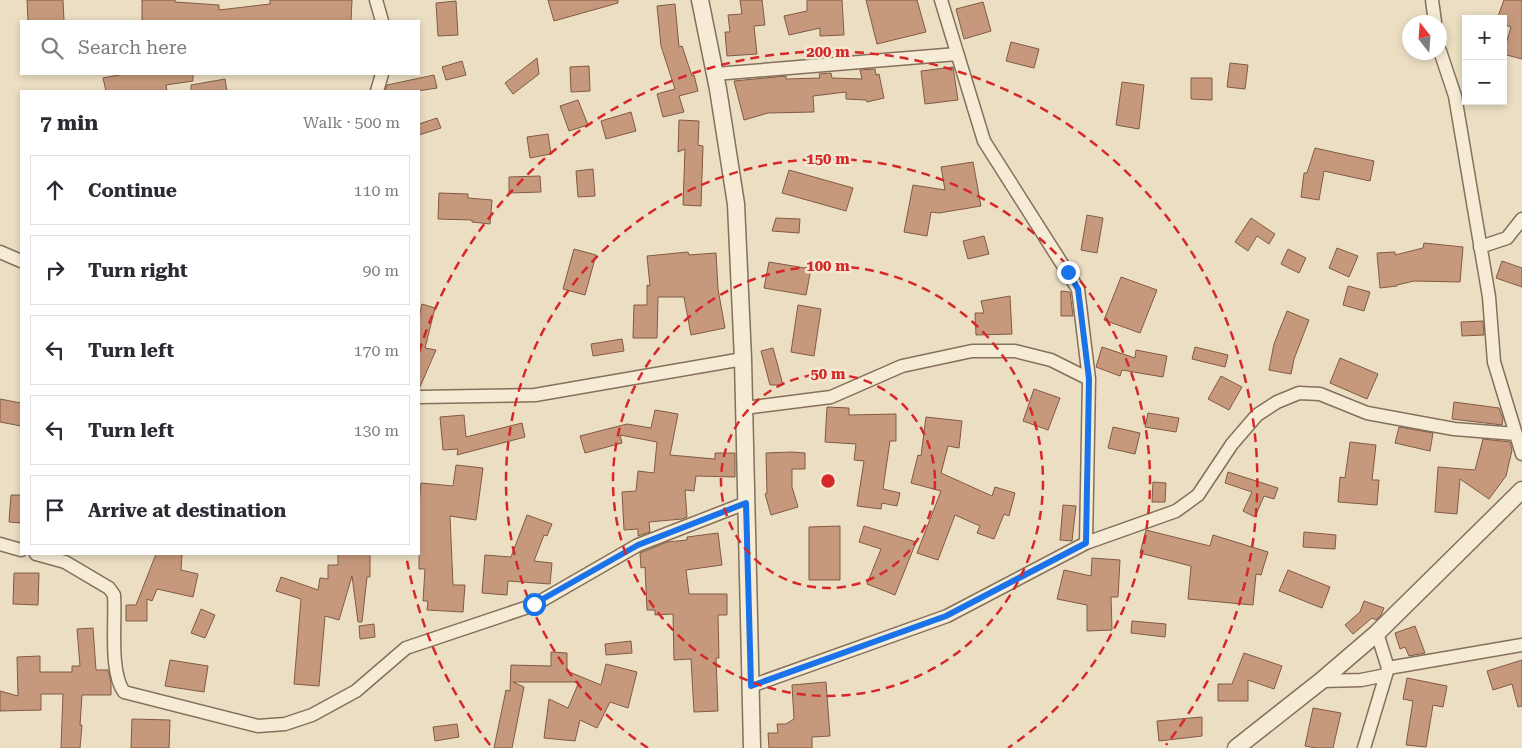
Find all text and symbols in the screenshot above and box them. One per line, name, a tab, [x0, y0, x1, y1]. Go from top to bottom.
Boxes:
north arrow	[1402, 15, 1447, 60]
map controls	[1462, 15, 1507, 105]
button: +	[1462, 15, 1507, 60]
search box	[20, 20, 420, 75]
icon: search	[38, 34, 66, 62]
text: Search here	[78, 36, 187, 59]
text: 200 m	[806, 43, 850, 61]
button: −	[1462, 60, 1507, 105]
text: 7 min	[40, 111, 98, 135]
text: Walk · 500 m	[303, 113, 400, 132]
text: 150 m	[806, 150, 850, 168]
icon: ahead	[41, 176, 69, 204]
text: Continue	[88, 179, 177, 202]
text: 110 m	[353, 181, 399, 200]
icon: right	[41, 256, 69, 284]
text: 100 m	[806, 257, 850, 275]
text: Turn right	[88, 259, 188, 282]
text: 90 m	[362, 261, 399, 280]
route end	[1057, 261, 1080, 284]
icon: left	[41, 336, 69, 364]
text: Turn left	[88, 339, 174, 362]
text: 170 m	[353, 341, 399, 360]
text: 50 m	[810, 365, 846, 383]
icon: left	[41, 416, 69, 444]
text: Turn left	[88, 419, 174, 442]
text: 130 m	[353, 421, 399, 440]
centre of rings	[819, 472, 837, 490]
icon: arrive	[41, 496, 69, 524]
text: Arrive at destination	[88, 499, 286, 522]
route start	[523, 593, 546, 616]

